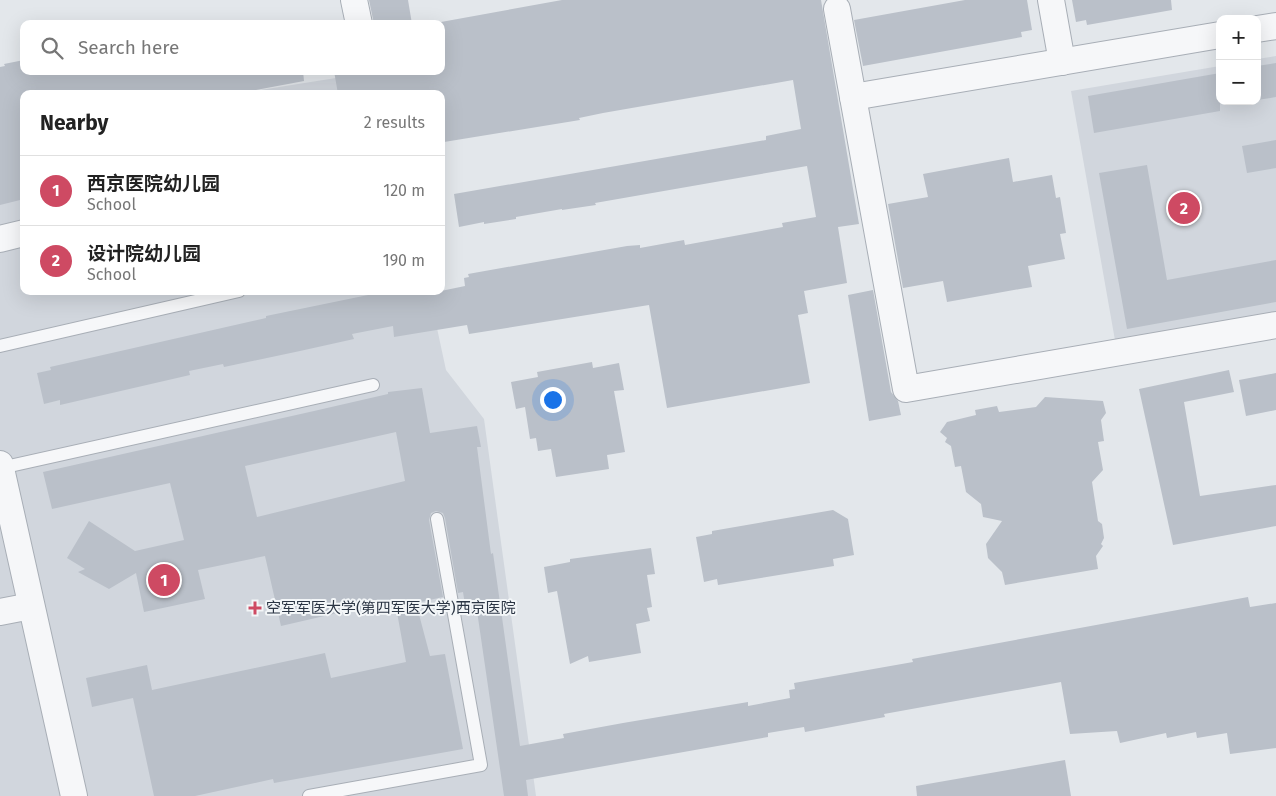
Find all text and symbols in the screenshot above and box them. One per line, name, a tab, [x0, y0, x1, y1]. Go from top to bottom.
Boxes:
map controls	[1216, 15, 1261, 105]
button: +	[1216, 15, 1261, 60]
search box	[20, 20, 445, 75]
icon: search	[38, 34, 66, 62]
text: Search here	[78, 36, 179, 59]
button: −	[1216, 60, 1261, 105]
text: Nearby	[40, 110, 108, 136]
text: 2 results	[364, 113, 425, 132]
text: 西京医院幼儿园	[87, 172, 220, 195]
text: 1	[52, 181, 60, 200]
text: 120 m	[383, 181, 425, 200]
pin: 2	[1168, 189, 1200, 227]
text: School	[87, 195, 136, 214]
text: 设计院幼儿园	[87, 242, 201, 265]
text: 2	[52, 251, 60, 270]
text: 190 m	[383, 251, 425, 270]
text: School	[87, 265, 136, 284]
your location	[540, 387, 566, 413]
pin: 1	[148, 561, 180, 599]
place label: 空军军医大学(第四军医大学)西京医院	[266, 599, 516, 617]
marker: 空军军医大学(第四军医大学)西京医院	[248, 601, 262, 615]

